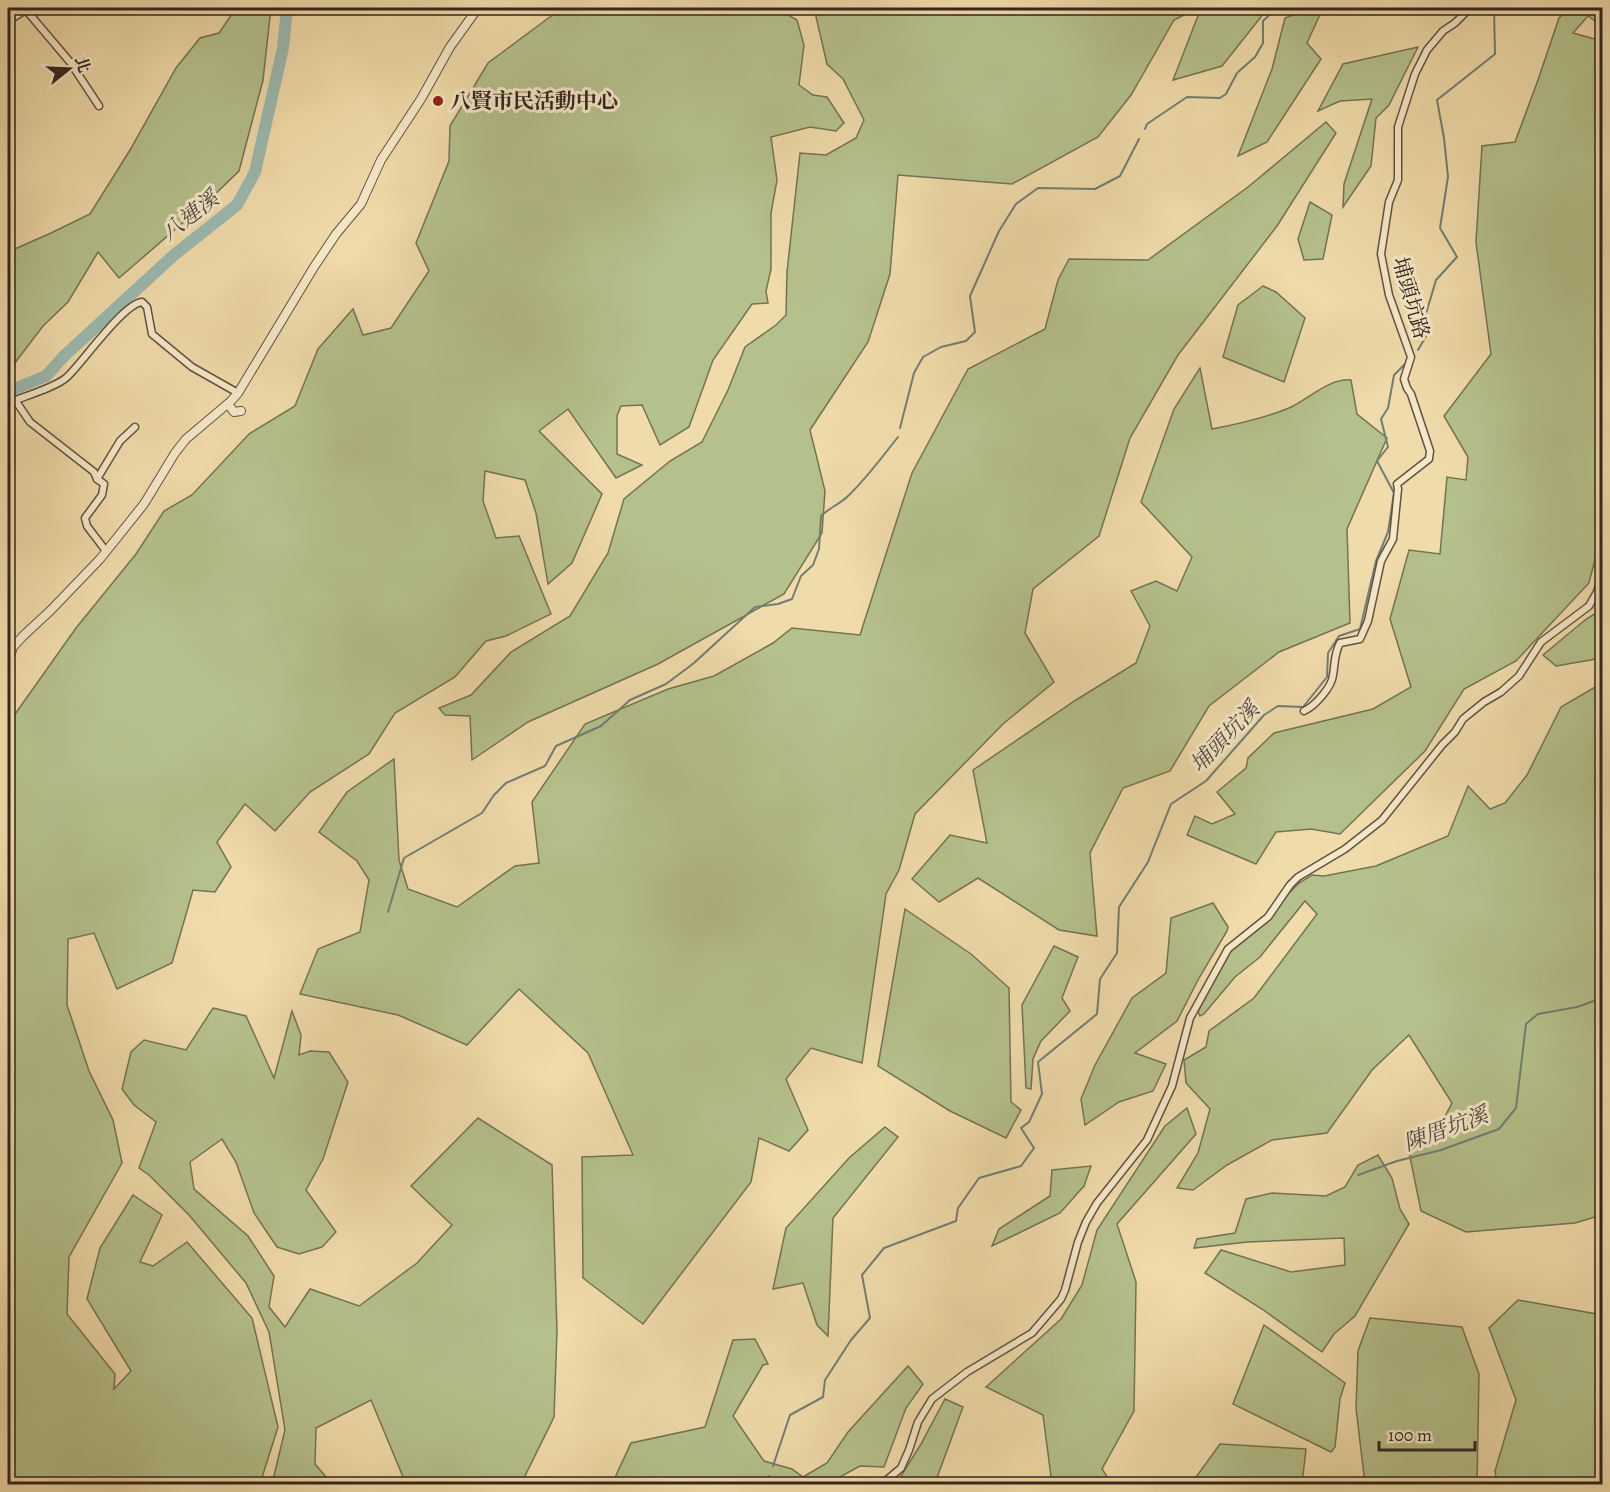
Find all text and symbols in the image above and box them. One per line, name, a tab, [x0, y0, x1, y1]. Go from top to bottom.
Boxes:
north arrow	[39, 39, 99, 99]
text: 北	[69, 54, 95, 76]
place label: 八賢市民活動中心	[450, 87, 618, 115]
marker: 八賢市民活動中心	[431, 94, 445, 108]
water label: 八連溪	[155, 183, 227, 248]
street label: 埔頭坑路	[1386, 254, 1436, 342]
water label: 埔頭坑溪	[1184, 693, 1268, 779]
water label: 陳厝坑溪	[1400, 1099, 1494, 1158]
scale bar	[1379, 1414, 1475, 1452]
text: 100 m	[1388, 1423, 1432, 1447]

